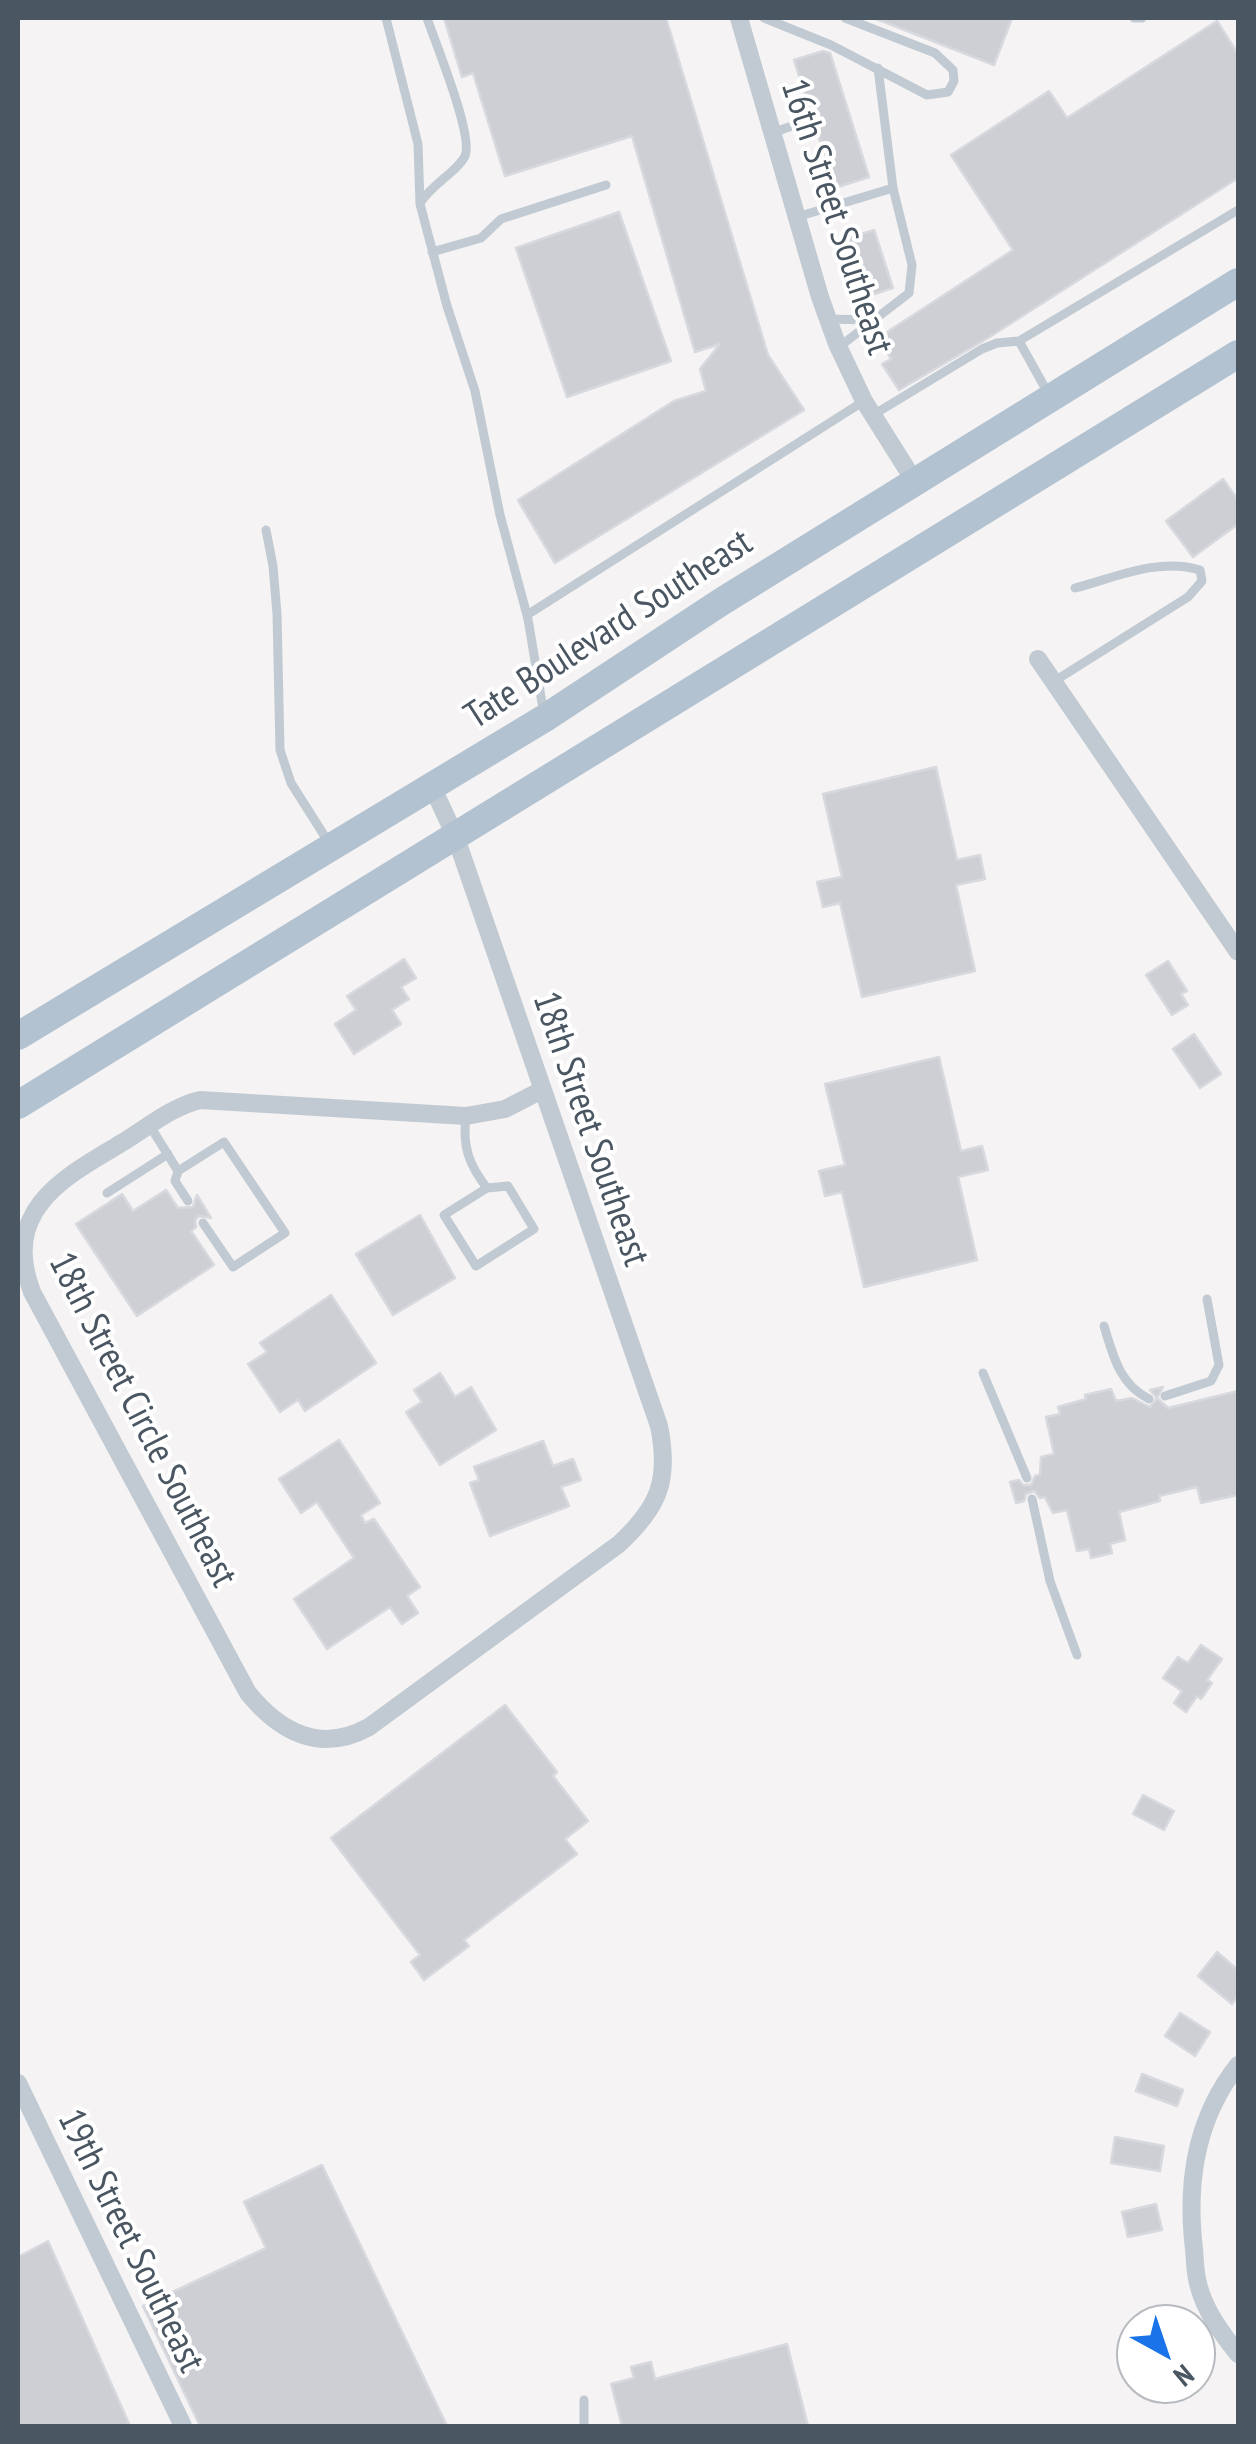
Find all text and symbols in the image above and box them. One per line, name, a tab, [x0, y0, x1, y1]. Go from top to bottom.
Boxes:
street label: 16th Street Southeast	[770, 74, 902, 360]
street label: Tate Boulevard Southeast	[457, 520, 761, 740]
street label: 18th Street Southeast	[522, 986, 658, 1272]
street label: 18th Street Circle Southeast	[38, 1245, 246, 1595]
street label: 19th Street Southeast	[47, 2102, 213, 2380]
north arrow	[1116, 2304, 1216, 2404]
text: N	[1167, 2357, 1202, 2395]

